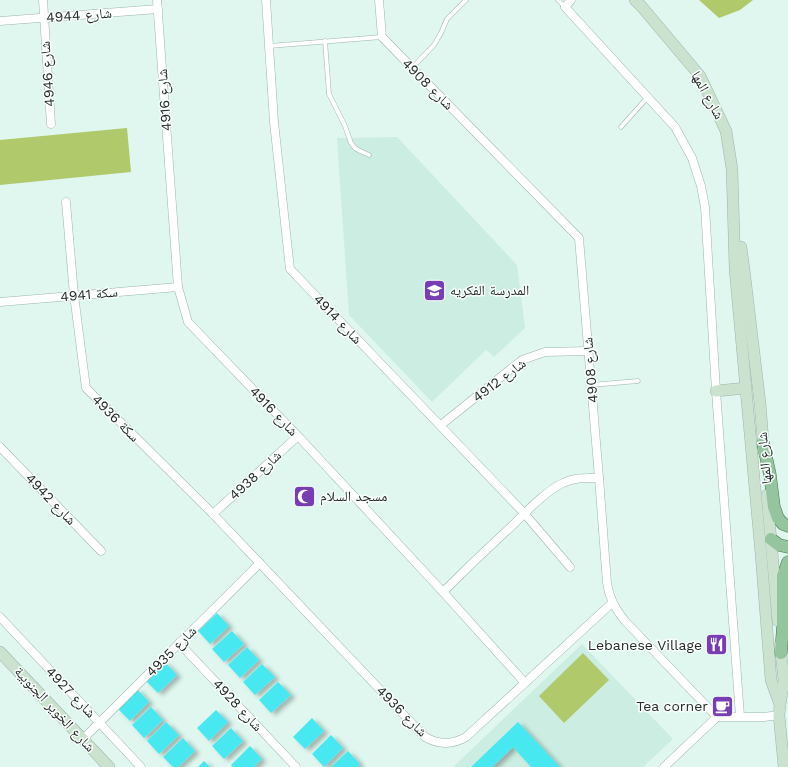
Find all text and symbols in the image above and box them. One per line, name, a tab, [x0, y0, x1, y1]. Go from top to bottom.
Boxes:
street label: 4944 شارع	[46, 5, 112, 27]
street label: 4946 شارع	[37, 41, 59, 107]
street label: 4908 شارع	[398, 55, 457, 114]
street label: 4916 شارع	[154, 68, 176, 132]
street label: شارع المها	[687, 68, 728, 123]
school or university icon: المدرسة الفكريه	[421, 277, 447, 303]
place label: المدرسة الفكريه	[450, 282, 529, 299]
street label: سكة 4941	[60, 284, 118, 304]
street label: 4914 شارع	[309, 291, 366, 348]
street label: 4908 شارع	[579, 336, 603, 404]
street label: 4912 شارع	[469, 355, 530, 407]
street label: 4916 شارع	[245, 383, 301, 440]
street label: سكة 4936	[89, 391, 143, 445]
street label: شارع المها	[754, 431, 776, 485]
street label: شارع 4938	[226, 447, 286, 505]
street label: 4942 شارع	[21, 470, 79, 529]
mosque icon: مسجد السلام	[292, 483, 318, 509]
place label: مسجد السلام	[320, 488, 387, 506]
street label: 4935 شارع	[142, 622, 201, 681]
restaurant icon: Lebanese Village	[704, 632, 730, 658]
place label: Lebanese Village	[588, 637, 702, 653]
street label: شارع الخوير الجنوبية	[10, 663, 98, 756]
street label: شارع 4927	[41, 663, 99, 722]
street label: 4928 شارع	[208, 676, 266, 736]
street label: 4936 شارع	[372, 682, 431, 741]
cafe icon: Tea corner	[710, 693, 736, 719]
place label: Tea corner	[636, 698, 708, 714]

